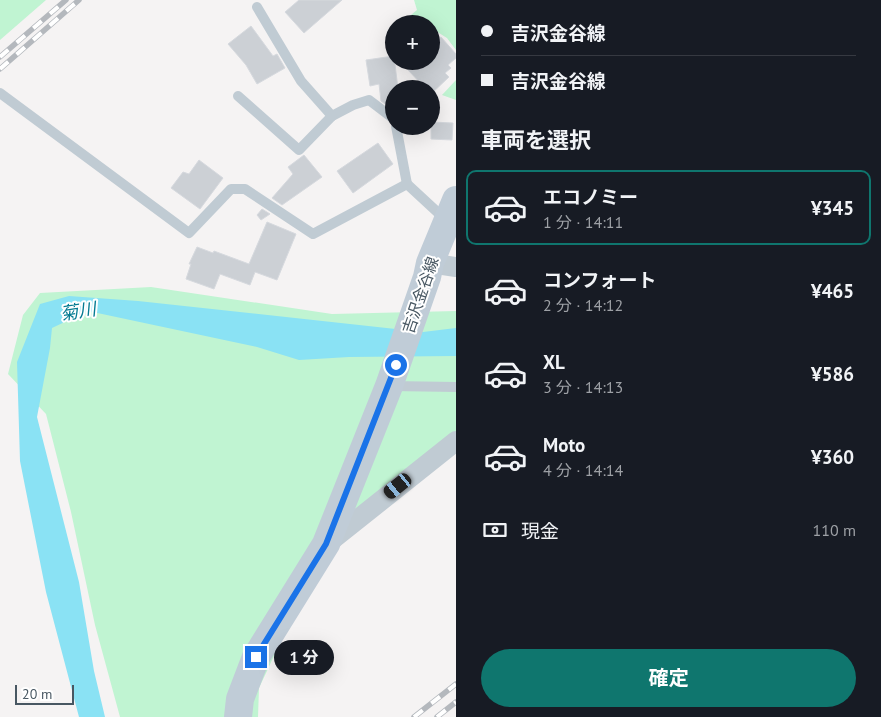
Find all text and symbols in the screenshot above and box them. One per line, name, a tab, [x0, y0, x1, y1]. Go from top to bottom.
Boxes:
map controls	[385, 15, 440, 135]
button: +	[385, 15, 440, 70]
text: 吉沢金谷線	[511, 21, 606, 45]
text: 吉沢金谷線	[511, 69, 606, 93]
button: −	[385, 80, 440, 135]
text: 車両を選択	[481, 126, 591, 154]
icon: car	[483, 185, 528, 230]
text: エコノミー	[543, 185, 638, 209]
text: ¥345	[811, 196, 854, 220]
text: 1 分 · 14:11	[543, 212, 623, 232]
street label: 吉沢金谷線	[398, 254, 442, 336]
icon: car	[483, 268, 528, 313]
text: コンフォート	[543, 268, 656, 292]
text: ¥465	[811, 279, 854, 303]
text: 2 分 · 14:12	[543, 295, 623, 315]
water label: 菊川	[58, 297, 100, 325]
text: XL	[543, 350, 565, 374]
icon: car	[483, 351, 528, 396]
route start	[385, 354, 407, 376]
text: ¥586	[811, 362, 854, 386]
text: 3 分 · 14:13	[543, 377, 623, 397]
text: Moto	[543, 433, 585, 457]
icon: car	[483, 434, 528, 479]
text: ¥360	[811, 445, 854, 469]
text: 4 分 · 14:14	[543, 460, 623, 480]
car	[381, 471, 414, 501]
icon: cash	[481, 516, 509, 544]
text: 現金	[521, 519, 559, 543]
text: 110 m	[813, 520, 856, 540]
callout: 1 分	[274, 640, 334, 674]
route end	[245, 646, 267, 668]
text: 1 分	[289, 647, 319, 667]
button: 確定	[481, 649, 856, 707]
scale bar	[15, 682, 74, 705]
text: 20 m	[22, 685, 52, 703]

